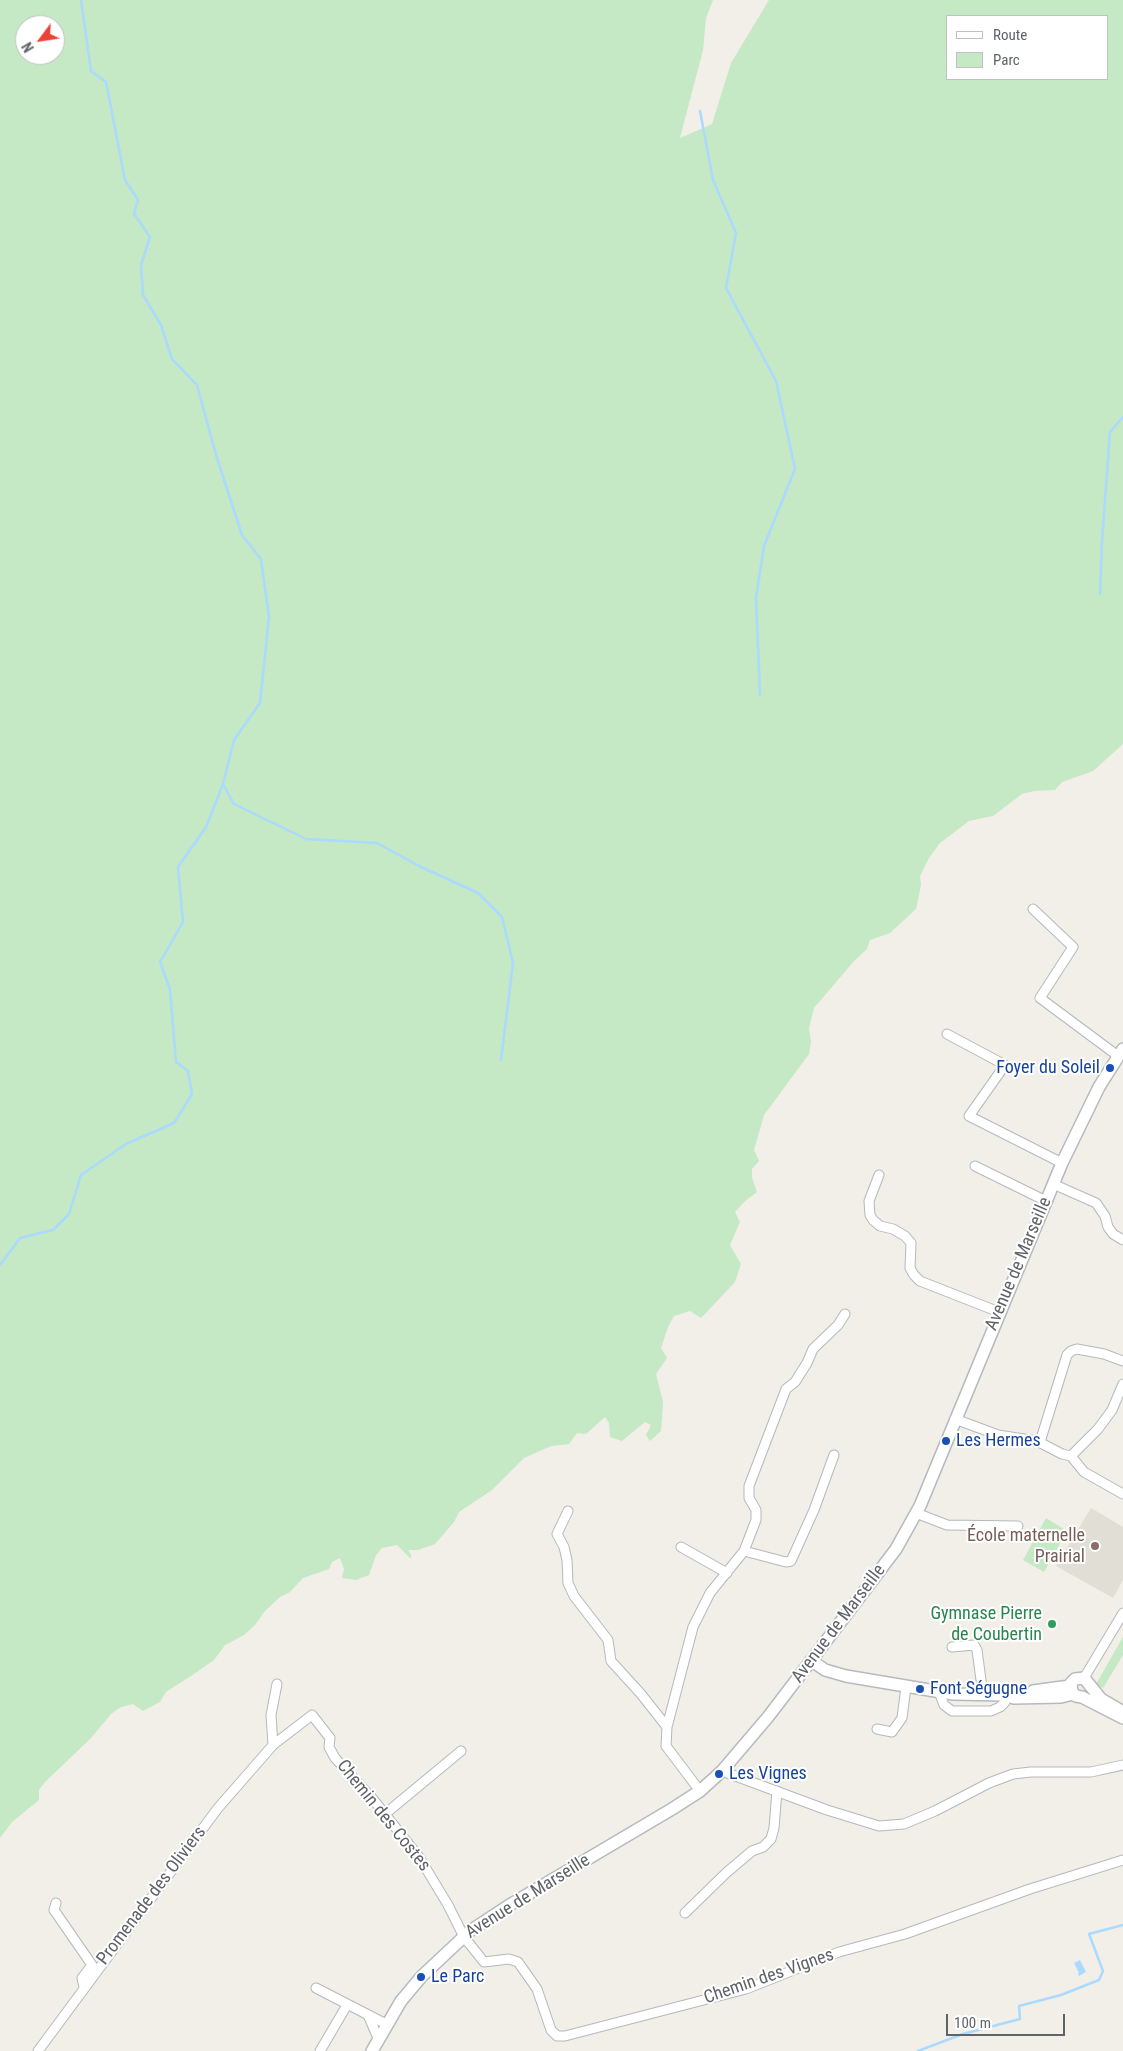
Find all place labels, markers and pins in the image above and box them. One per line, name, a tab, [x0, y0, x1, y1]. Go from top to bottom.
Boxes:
place label: Foyer du Soleil	[996, 1057, 1100, 1079]
marker: Foyer du Soleil	[1104, 1062, 1116, 1074]
place label: Les Hermes	[956, 1430, 1041, 1452]
marker: Les Hermes	[940, 1435, 952, 1447]
place label: École maternelle Prairial	[967, 1525, 1085, 1568]
marker: École maternelle Prairial	[1089, 1540, 1101, 1552]
place label: Gymnase Pierre de Coubertin	[930, 1603, 1042, 1646]
marker: Gymnase Pierre de Coubertin	[1046, 1618, 1058, 1630]
place label: Font Ségugne	[930, 1678, 1027, 1700]
marker: Font Ségugne	[914, 1683, 926, 1695]
place label: Les Vignes	[729, 1763, 807, 1785]
marker: Les Vignes	[713, 1768, 725, 1780]
place label: Le Parc	[431, 1966, 484, 1988]
marker: Le Parc	[415, 1971, 427, 1983]

